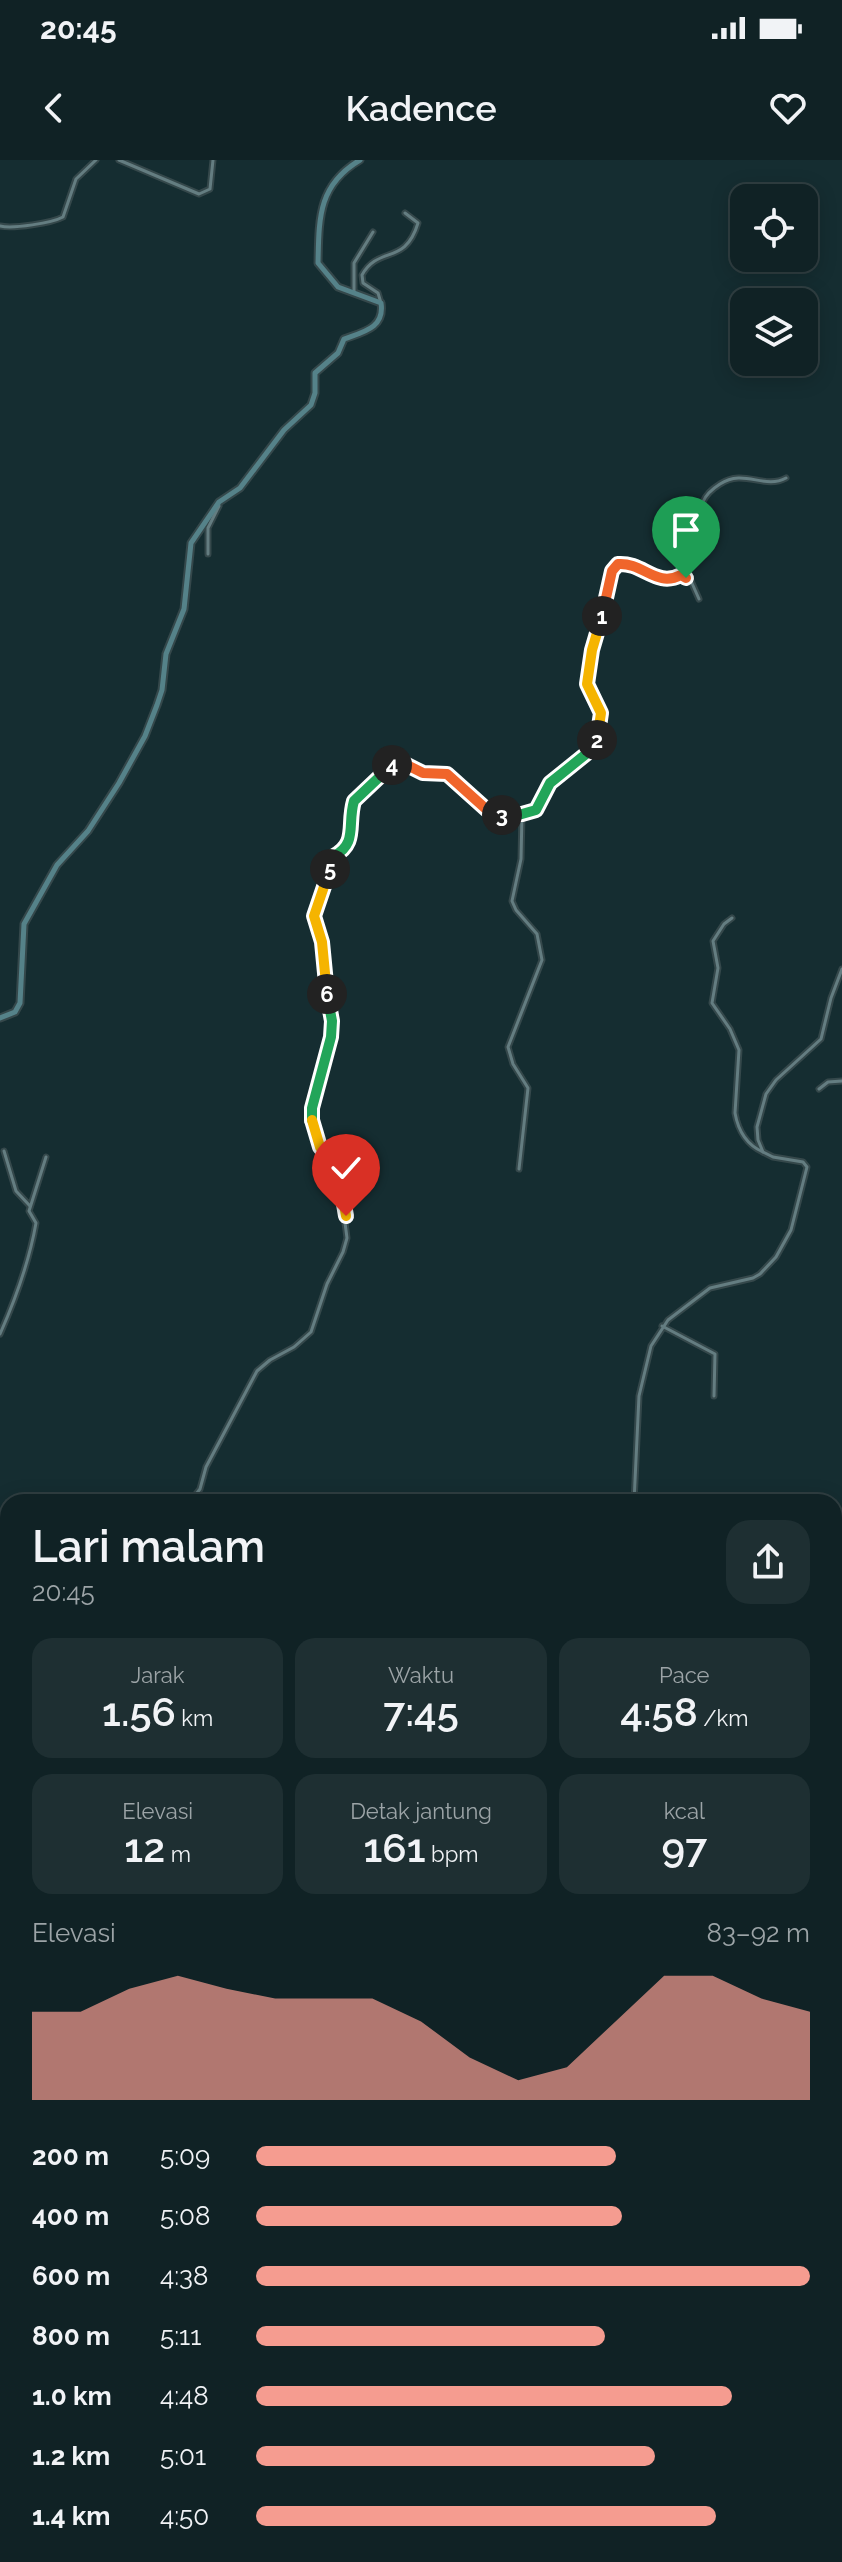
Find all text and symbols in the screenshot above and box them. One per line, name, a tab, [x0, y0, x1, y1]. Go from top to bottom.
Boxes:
text: 20:45	[40, 11, 117, 46]
icon: back	[32, 86, 76, 130]
icon: heart	[766, 86, 810, 130]
text: Kadence	[345, 87, 497, 129]
map controls	[730, 184, 818, 376]
button: locate	[730, 184, 818, 272]
button: layers	[730, 288, 818, 376]
pin	[652, 496, 720, 578]
icon: arrive	[664, 508, 708, 552]
pin: 1	[582, 596, 622, 636]
text: 1	[597, 603, 607, 629]
pin: 2	[577, 720, 617, 760]
text: 2	[591, 727, 603, 753]
pin: 4	[372, 745, 412, 785]
text: 4	[386, 752, 398, 778]
pin: 3	[482, 795, 522, 835]
text: 3	[496, 802, 508, 828]
pin: 5	[310, 849, 350, 889]
text: 5	[324, 856, 336, 882]
pin: 6	[307, 974, 347, 1014]
text: 6	[320, 981, 334, 1007]
pin	[312, 1134, 380, 1216]
icon: check	[324, 1146, 368, 1190]
button: share	[726, 1520, 810, 1604]
text: Lari malam	[32, 1521, 265, 1572]
text: 20:45	[32, 1577, 95, 1607]
text: Jarak	[131, 1662, 185, 1688]
text: Waktu	[388, 1662, 454, 1688]
text: Pace	[659, 1662, 710, 1688]
text: 1.56	[102, 1688, 176, 1735]
text: 7:45	[383, 1688, 459, 1735]
text: 4:58	[620, 1688, 698, 1735]
text: km	[176, 1705, 213, 1731]
text: /km	[698, 1705, 748, 1731]
text: Elevasi	[122, 1798, 193, 1824]
text: Detak jantung	[350, 1798, 492, 1824]
text: kcal	[664, 1798, 705, 1824]
text: 12	[124, 1824, 165, 1871]
text: 161	[364, 1824, 425, 1871]
text: 97	[662, 1824, 707, 1871]
text: m	[165, 1841, 191, 1867]
text: bpm	[425, 1841, 478, 1867]
text: Elevasi	[32, 1918, 116, 1948]
text: 83–92 m	[707, 1918, 810, 1948]
text: 200 m	[32, 2141, 109, 2171]
text: 5:09	[160, 2141, 210, 2171]
text: 400 m	[32, 2201, 109, 2231]
text: 5:08	[160, 2201, 210, 2231]
text: 600 m	[32, 2261, 110, 2291]
text: 4:38	[160, 2261, 208, 2291]
text: 800 m	[32, 2321, 110, 2351]
text: 5:11	[160, 2321, 201, 2351]
text: 1.0 km	[32, 2381, 112, 2411]
text: 4:48	[160, 2381, 209, 2411]
text: 1.2 km	[32, 2441, 110, 2471]
text: 5:01	[160, 2441, 206, 2471]
text: 1.4 km	[32, 2501, 111, 2531]
text: 4:50	[160, 2501, 209, 2531]

